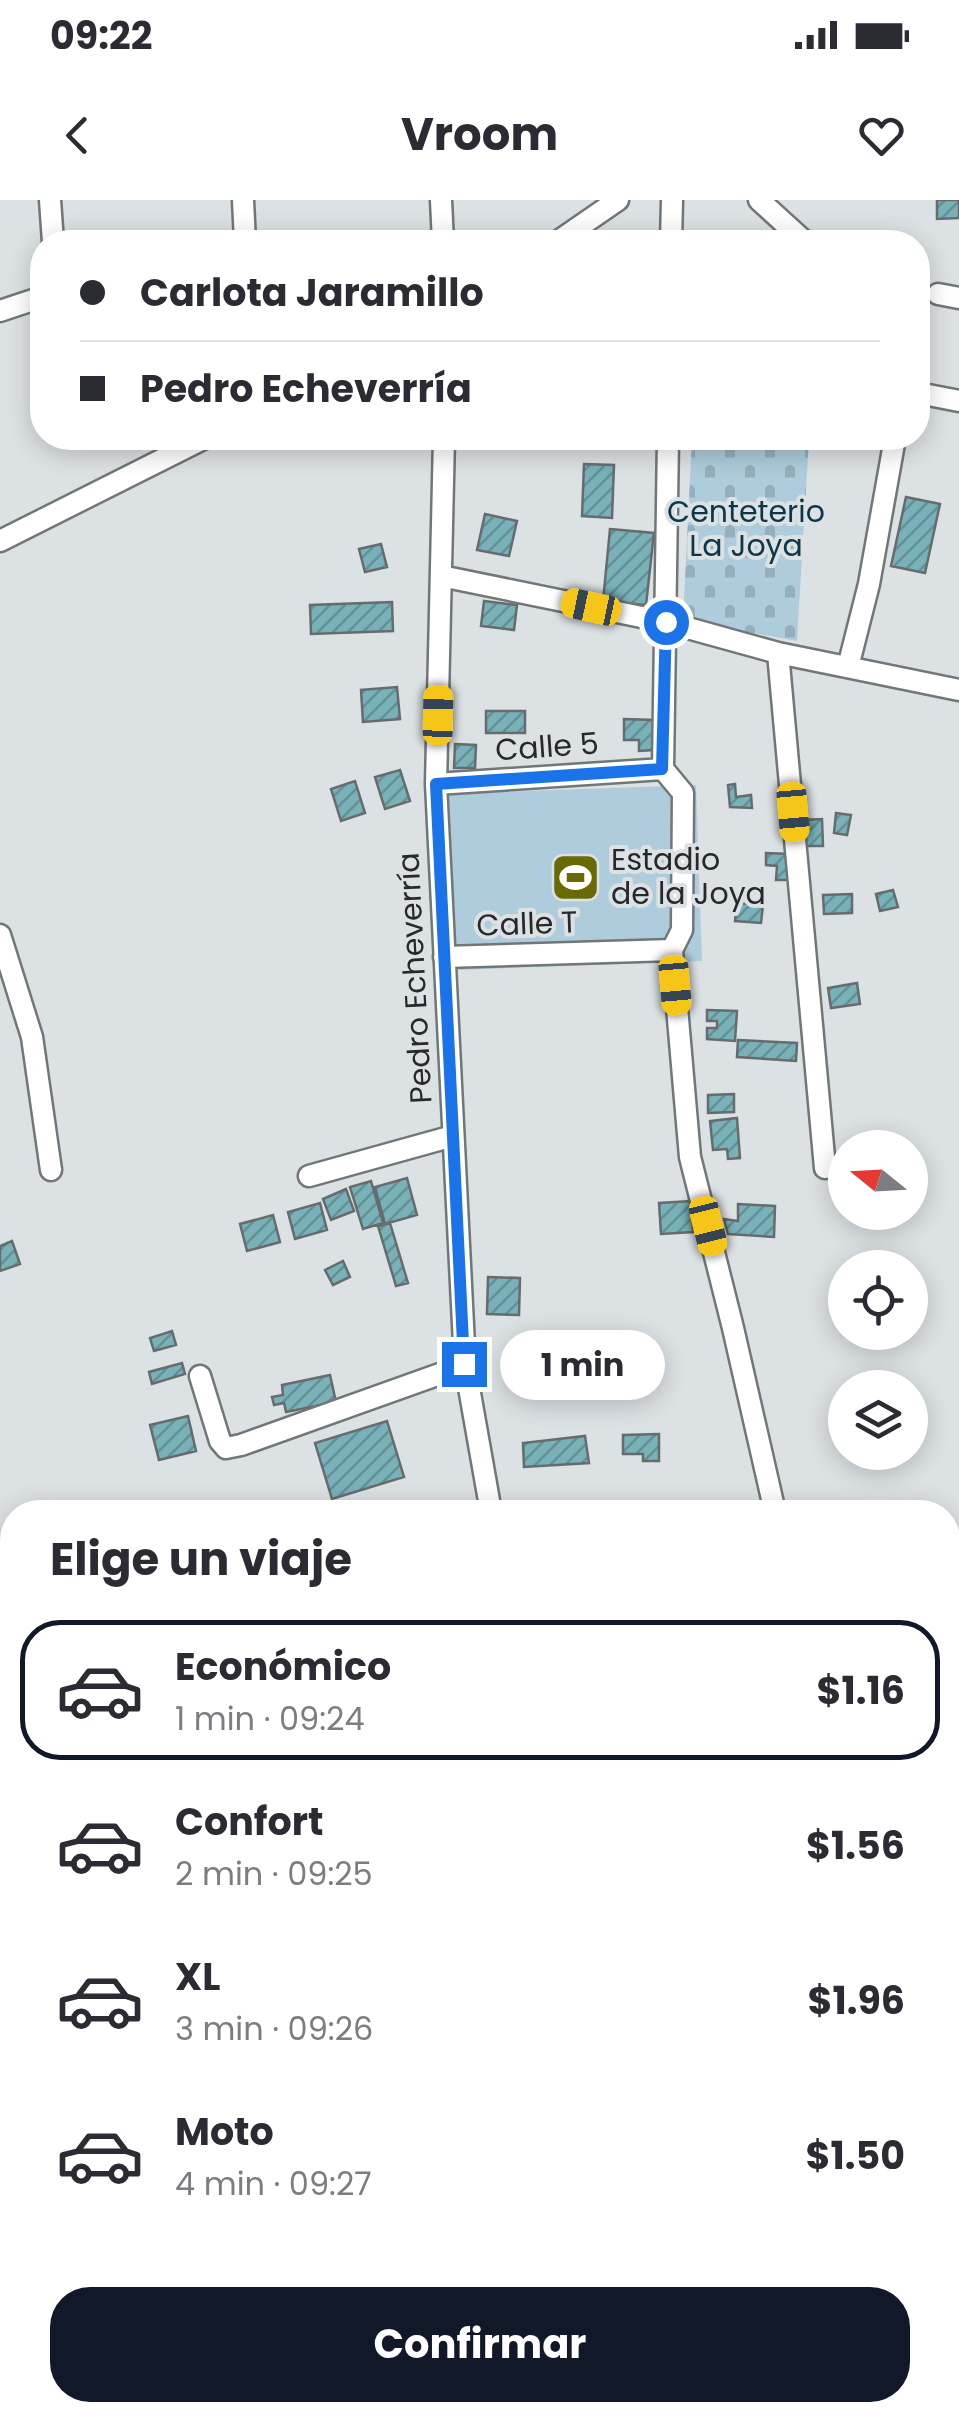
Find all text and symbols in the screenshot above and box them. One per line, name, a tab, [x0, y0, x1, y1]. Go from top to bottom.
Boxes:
text: 09:22	[50, 9, 152, 62]
text: Vroom	[401, 103, 558, 166]
icon: back	[50, 108, 105, 163]
icon: heart	[854, 108, 909, 163]
text: Carlota Jaramillo	[140, 266, 484, 319]
text: Pedro Echeverría	[140, 362, 472, 415]
park label: Centeterio La Joya	[667, 490, 825, 567]
car	[559, 586, 623, 628]
route start	[644, 600, 689, 645]
car	[422, 685, 454, 745]
street label: Calle 5	[494, 721, 600, 772]
car	[775, 781, 811, 843]
place label: Estadio de la Joya	[611, 838, 766, 915]
street label: Pedro Echeverría	[386, 851, 443, 1105]
sports icon: Estadio de la Joya	[550, 851, 602, 903]
street label: Calle T	[476, 900, 578, 947]
car	[657, 954, 693, 1016]
north arrow	[828, 1130, 928, 1230]
map controls	[828, 1130, 928, 1470]
car	[686, 1193, 730, 1259]
button: locate	[828, 1250, 928, 1350]
callout: 1 min	[499, 1329, 664, 1399]
route end	[442, 1342, 487, 1387]
text: 1 min	[541, 1342, 624, 1387]
button: layers	[828, 1370, 928, 1470]
text: Elige un viaje	[50, 1528, 352, 1591]
text: Económico	[175, 1640, 391, 1693]
icon: car	[55, 1645, 145, 1735]
text: $1.16	[816, 1664, 905, 1717]
text: 1 min · 09:24	[175, 1696, 365, 1741]
text: Confort	[175, 1795, 323, 1848]
icon: car	[55, 1800, 145, 1890]
text: $1.56	[806, 1819, 905, 1872]
text: 2 min · 09:25	[175, 1851, 373, 1896]
text: XL	[175, 1950, 220, 2003]
icon: car	[55, 1955, 145, 2045]
text: $1.96	[807, 1974, 905, 2027]
text: 3 min · 09:26	[175, 2006, 373, 2051]
text: Moto	[175, 2105, 274, 2158]
icon: car	[55, 2110, 145, 2200]
text: $1.50	[806, 2129, 905, 2182]
text: 4 min · 09:27	[175, 2161, 372, 2206]
button: Confirmar	[50, 2287, 910, 2402]

